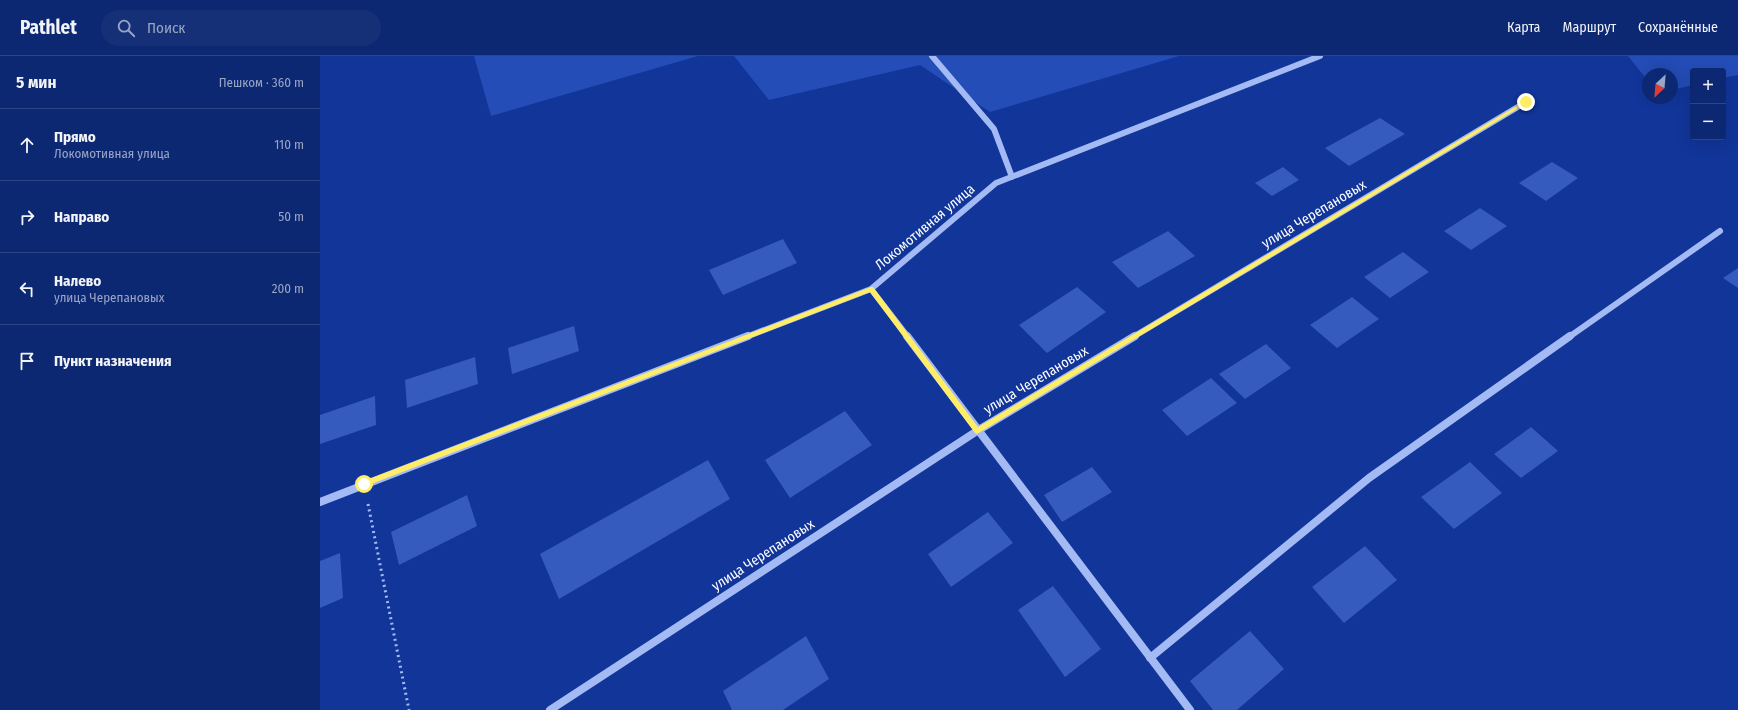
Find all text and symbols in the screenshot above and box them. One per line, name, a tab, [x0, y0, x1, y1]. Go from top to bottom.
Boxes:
search box	[101, 10, 381, 46]
text: Pathlet	[20, 16, 77, 39]
icon: search	[115, 17, 137, 39]
text: Поиск	[147, 19, 185, 37]
text: Карта	[1507, 19, 1540, 36]
text: Маршрут	[1562, 19, 1616, 36]
text: Сохранённые	[1638, 19, 1718, 36]
north arrow	[1642, 68, 1678, 104]
map controls	[1690, 68, 1726, 140]
button: +	[1690, 68, 1726, 104]
text: 5 мин	[16, 72, 56, 93]
text: Пешком · 360 m	[219, 75, 304, 90]
route end	[1517, 93, 1535, 111]
button: −	[1690, 104, 1726, 140]
text: Прямо	[54, 128, 96, 146]
icon: ahead	[16, 134, 38, 156]
text: 110 m	[274, 137, 304, 152]
text: Локомотивная улица	[54, 146, 170, 161]
street label: улица Черепановых	[1259, 176, 1370, 252]
street label: Локомотивная улица	[872, 180, 978, 274]
icon: right	[16, 206, 38, 228]
text: Направо	[54, 208, 109, 226]
text: 50 m	[278, 209, 304, 224]
text: Налево	[54, 272, 101, 290]
icon: left	[16, 278, 38, 300]
text: 200 m	[272, 281, 304, 296]
text: улица Черепановых	[54, 290, 164, 305]
street label: улица Черепановых	[981, 342, 1092, 418]
icon: arrive	[16, 350, 38, 372]
text: Пункт назначения	[54, 352, 172, 370]
route start	[355, 475, 373, 493]
street label: улица Черепановых	[709, 515, 818, 595]

